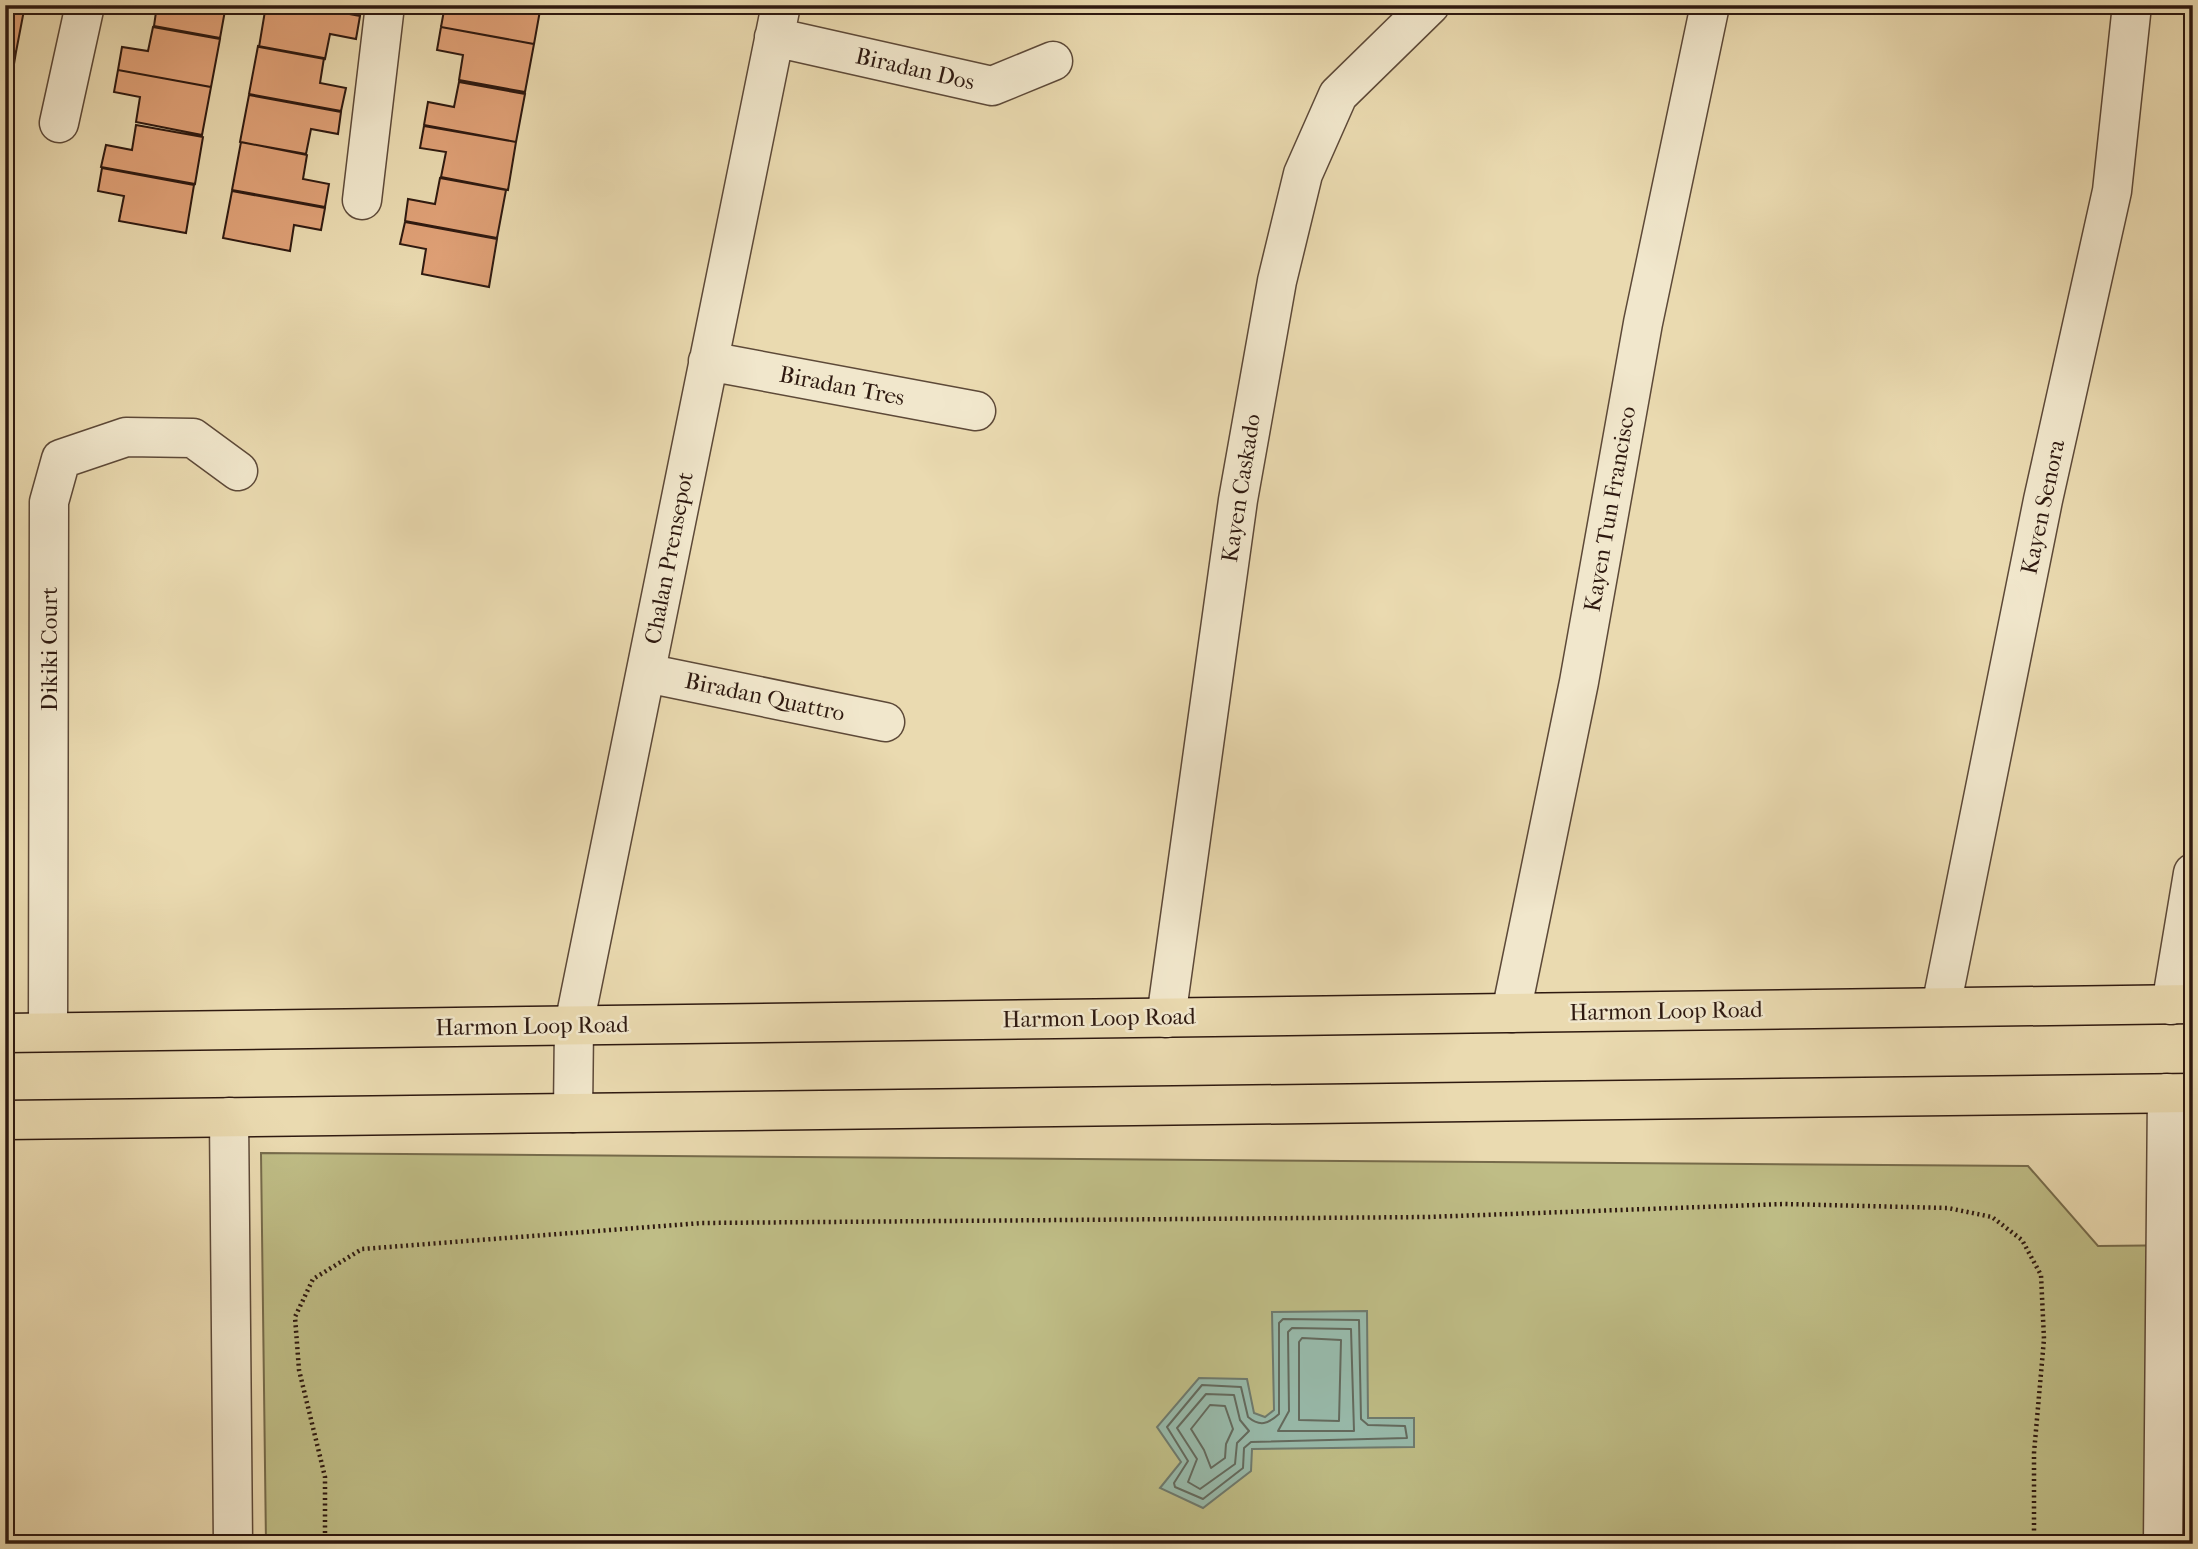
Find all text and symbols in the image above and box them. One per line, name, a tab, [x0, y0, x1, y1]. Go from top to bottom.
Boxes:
street label: Biradan Dos	[853, 42, 977, 96]
street label: Biradan Tres	[777, 361, 907, 411]
street label: Kayen Tun Francisco	[1579, 404, 1641, 614]
street label: Kayen Caskado	[1216, 412, 1266, 564]
street label: Kayen Senora	[2016, 437, 2071, 577]
street label: Chalan Prensepot	[639, 470, 699, 646]
street label: Dikiki Court	[36, 587, 63, 711]
street label: Biradan Quattro	[683, 667, 847, 727]
street label: Harmon Loop Road	[1569, 996, 1763, 1026]
street label: Harmon Loop Road	[1002, 1003, 1196, 1033]
street label: Harmon Loop Road	[435, 1011, 629, 1041]

